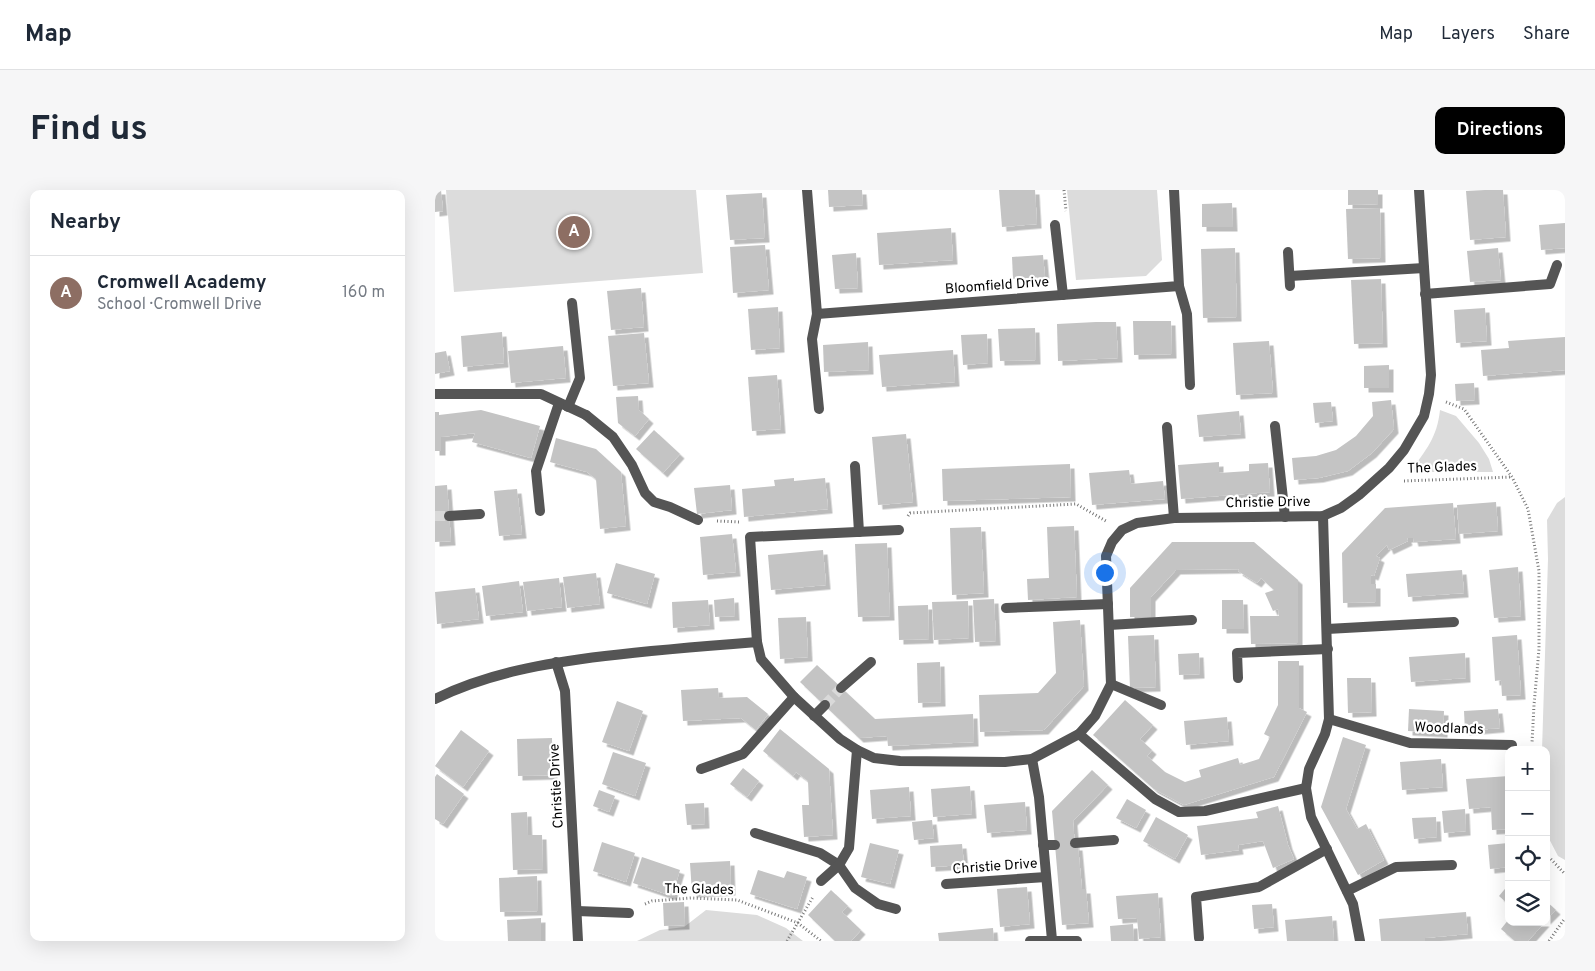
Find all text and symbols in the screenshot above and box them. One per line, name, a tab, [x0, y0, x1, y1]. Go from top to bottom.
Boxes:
text: Map	[25, 20, 72, 50]
text: Map	[1379, 23, 1413, 46]
text: Layers	[1441, 23, 1495, 46]
text: Share	[1523, 23, 1570, 46]
button: Directions	[1435, 107, 1565, 154]
text: Find us	[30, 108, 148, 152]
text: Nearby	[50, 209, 121, 236]
pin: A	[558, 213, 590, 251]
text: Cromwell Academy	[97, 271, 267, 295]
street label: Bloomfield Drive	[944, 274, 1050, 298]
text: A	[60, 283, 72, 303]
text: 160 m	[342, 283, 385, 303]
text: School · Cromwell Drive	[97, 295, 262, 315]
street label: The Glades	[1407, 458, 1477, 478]
street label: Christie Drive	[1225, 494, 1311, 512]
your location	[1092, 560, 1118, 586]
street label: Woodlands	[1414, 719, 1484, 739]
street label: Christie Drive	[546, 743, 568, 829]
map controls	[1505, 746, 1550, 926]
button: +	[1505, 746, 1550, 791]
button: −	[1505, 791, 1550, 836]
button: locate	[1505, 836, 1550, 881]
street label: Christie Drive	[952, 856, 1038, 878]
street label: The Glades	[664, 881, 734, 899]
button: layers	[1505, 881, 1550, 926]

